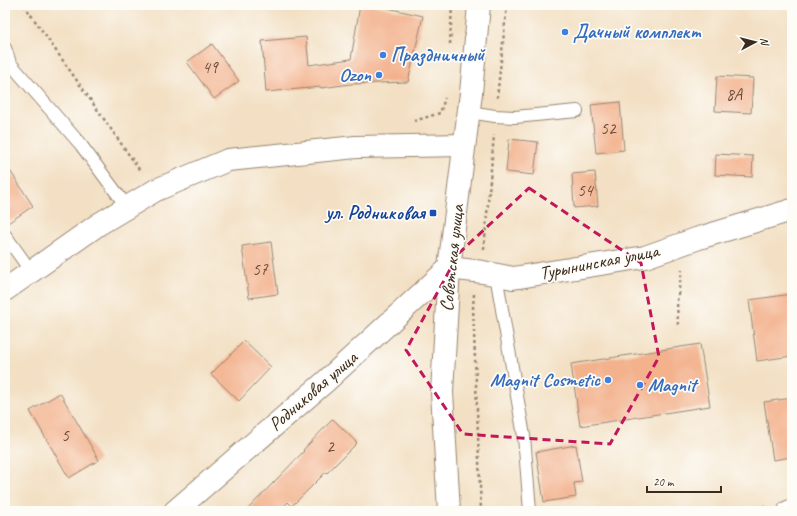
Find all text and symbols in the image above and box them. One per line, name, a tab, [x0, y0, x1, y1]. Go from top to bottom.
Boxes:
place label: Дачный комплект	[573, 20, 701, 44]
north arrow	[735, 22, 775, 62]
marker: Дачный комплект	[560, 27, 570, 37]
text: N	[758, 37, 773, 47]
place label: Праздничный	[391, 43, 486, 67]
marker: Праздничный	[378, 50, 388, 60]
house number: 49	[202, 57, 219, 78]
place label: Ozon	[339, 63, 371, 87]
marker: Ozon	[374, 70, 384, 80]
house number: 8А	[726, 84, 744, 105]
house number: 52	[600, 118, 617, 139]
house number: 54	[577, 180, 595, 201]
place label: ул. Родниковая	[324, 201, 426, 225]
street label: Советская улица	[434, 202, 470, 313]
marker: ул. Родниковая	[428, 208, 438, 218]
street label: Турынинская улица	[537, 238, 663, 285]
house number: 57	[252, 259, 269, 280]
street label: Родниковая улица	[264, 345, 363, 436]
place label: Magnit Cosmetic	[490, 368, 601, 392]
place label: Magnit	[648, 373, 699, 397]
marker: Magnit Cosmetic	[603, 375, 613, 385]
marker: Magnit	[635, 380, 645, 390]
house number: 5	[61, 425, 70, 446]
house number: 2	[326, 436, 335, 457]
scale bar	[647, 468, 721, 494]
text: 20 m	[653, 474, 675, 490]

